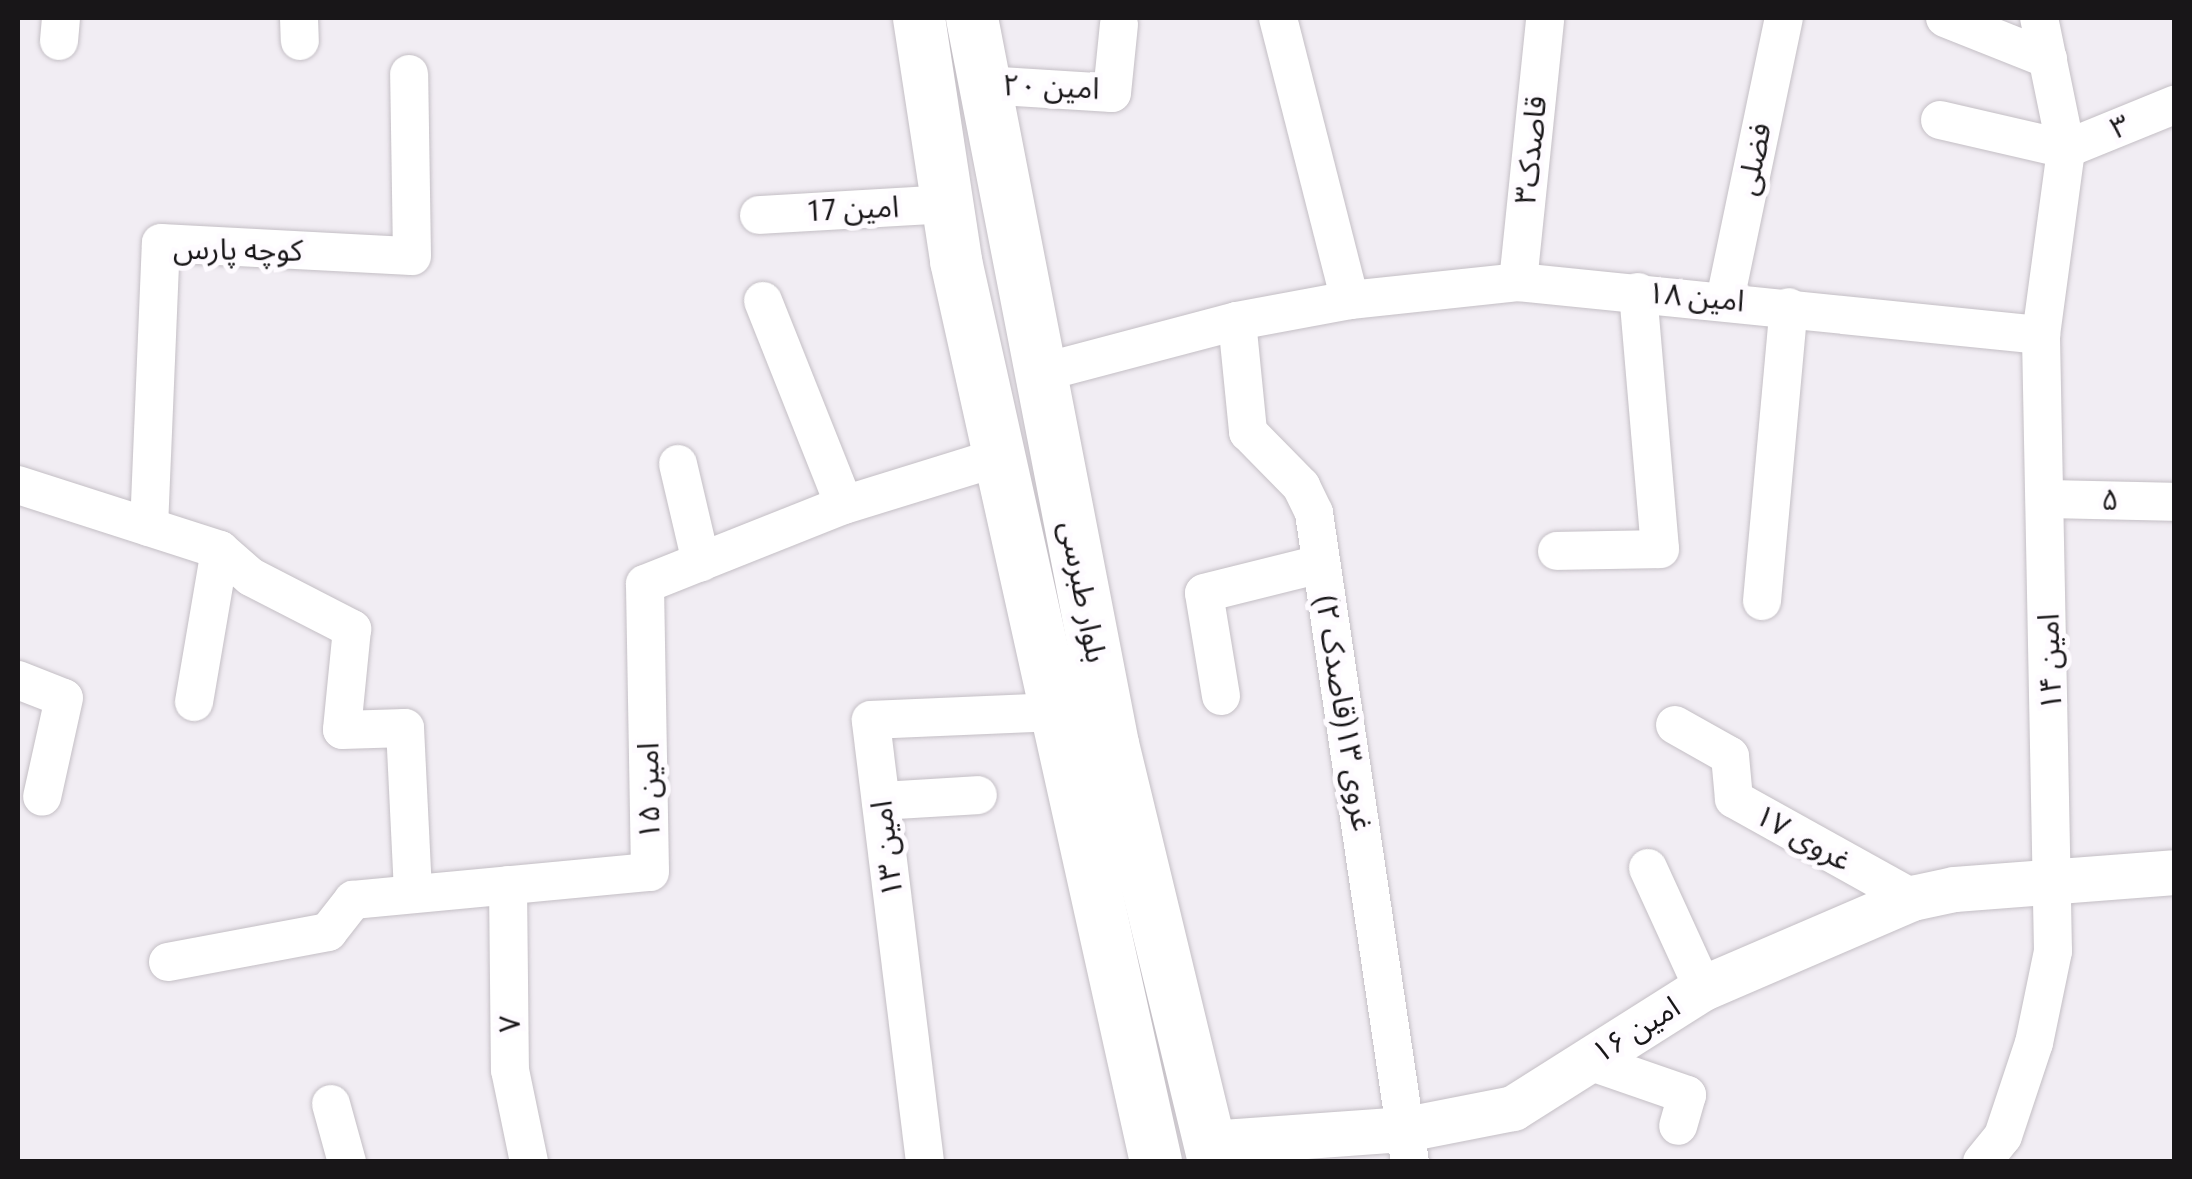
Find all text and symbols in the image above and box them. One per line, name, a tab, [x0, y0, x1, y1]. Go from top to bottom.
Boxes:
street label: امین ۲۰	[1002, 67, 1100, 107]
street label: قاصدک۳	[1507, 94, 1555, 206]
street label: ۳	[2105, 107, 2135, 147]
street label: فضلی	[1729, 120, 1779, 198]
street label: امین 17	[806, 189, 900, 229]
street label: کوچه پارس	[173, 231, 303, 269]
street label: امین ۱۸	[1646, 275, 1746, 319]
street label: ۵	[2101, 482, 2119, 518]
street label: بلوار طبرسی	[1052, 518, 1114, 666]
street label: غروی ۱۳(قاصدک ۲)	[1308, 592, 1380, 834]
street label: امین ۱۴	[2030, 613, 2070, 711]
street label: امین ۱۵	[630, 742, 668, 840]
street label: غروی ۱۷	[1749, 797, 1857, 879]
street label: امین ۱۳	[863, 799, 911, 899]
street label: امین ۱۶	[1585, 989, 1687, 1071]
street label: ۷	[492, 1015, 528, 1033]

